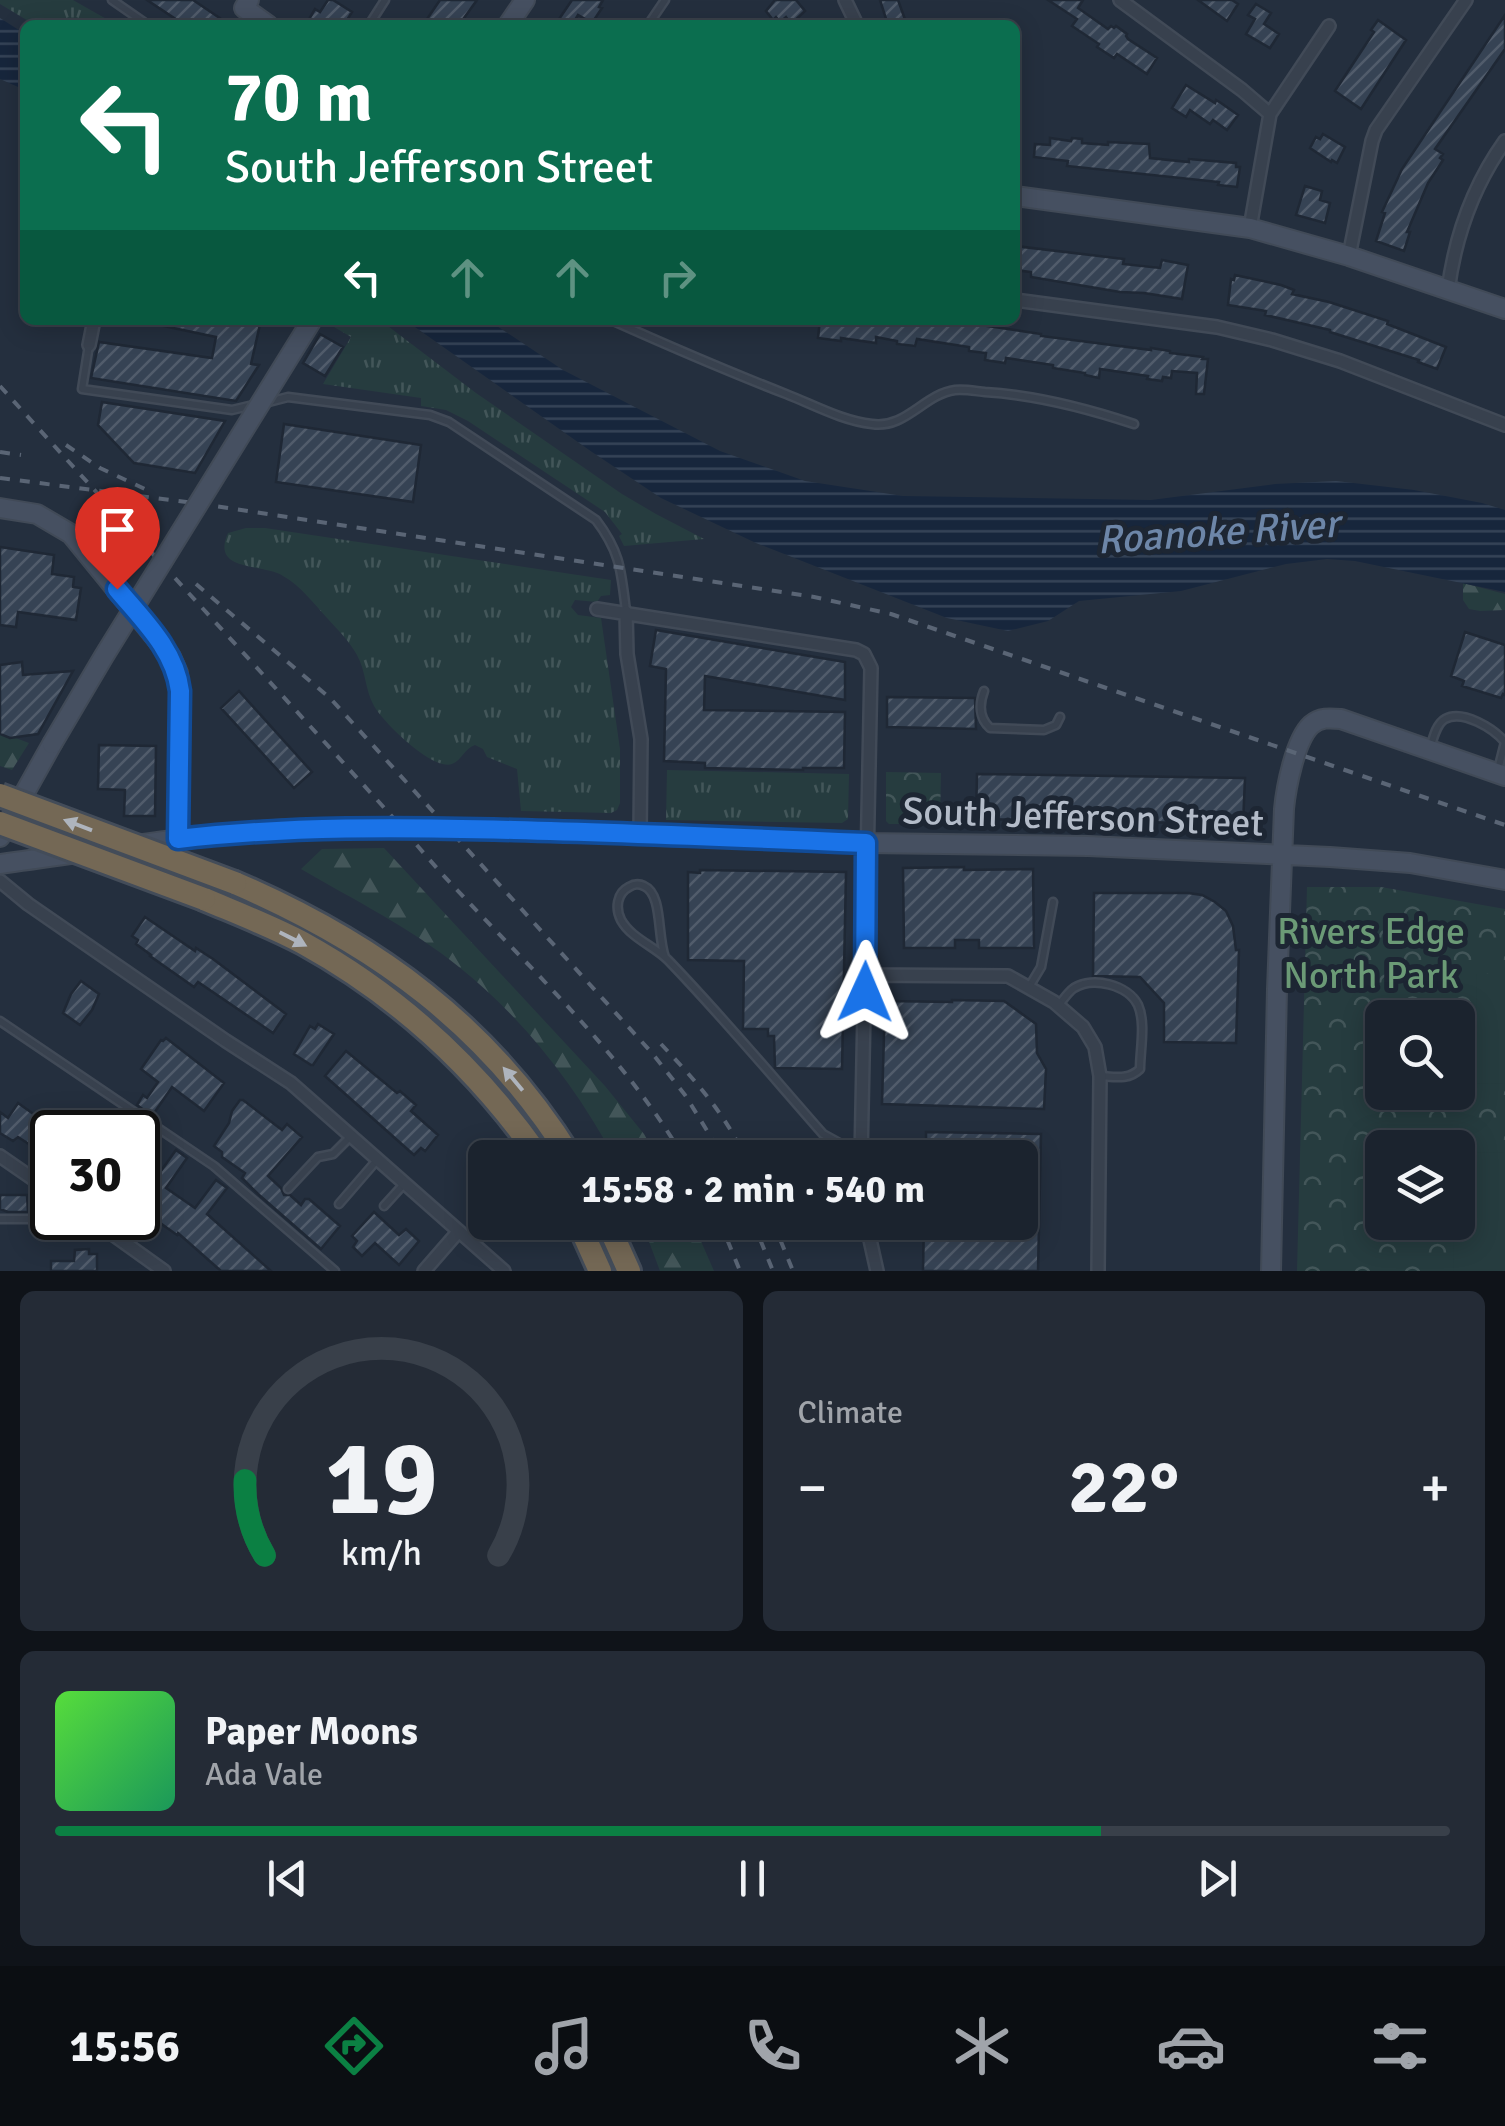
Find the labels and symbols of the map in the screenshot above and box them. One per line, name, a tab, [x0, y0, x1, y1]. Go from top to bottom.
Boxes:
pin	[75, 487, 160, 590]
water label: Roanoke River	[1095, 498, 1346, 565]
street label: South Jefferson Street	[902, 787, 1264, 847]
one-way arrow	[62, 816, 92, 832]
park label: Rivers Edge North Park	[1277, 908, 1465, 999]
one-way arrow	[279, 930, 308, 947]
position arrow	[813, 940, 917, 1044]
one-way arrow	[502, 1067, 524, 1092]
speed limit sign: 30	[30, 1110, 160, 1240]

